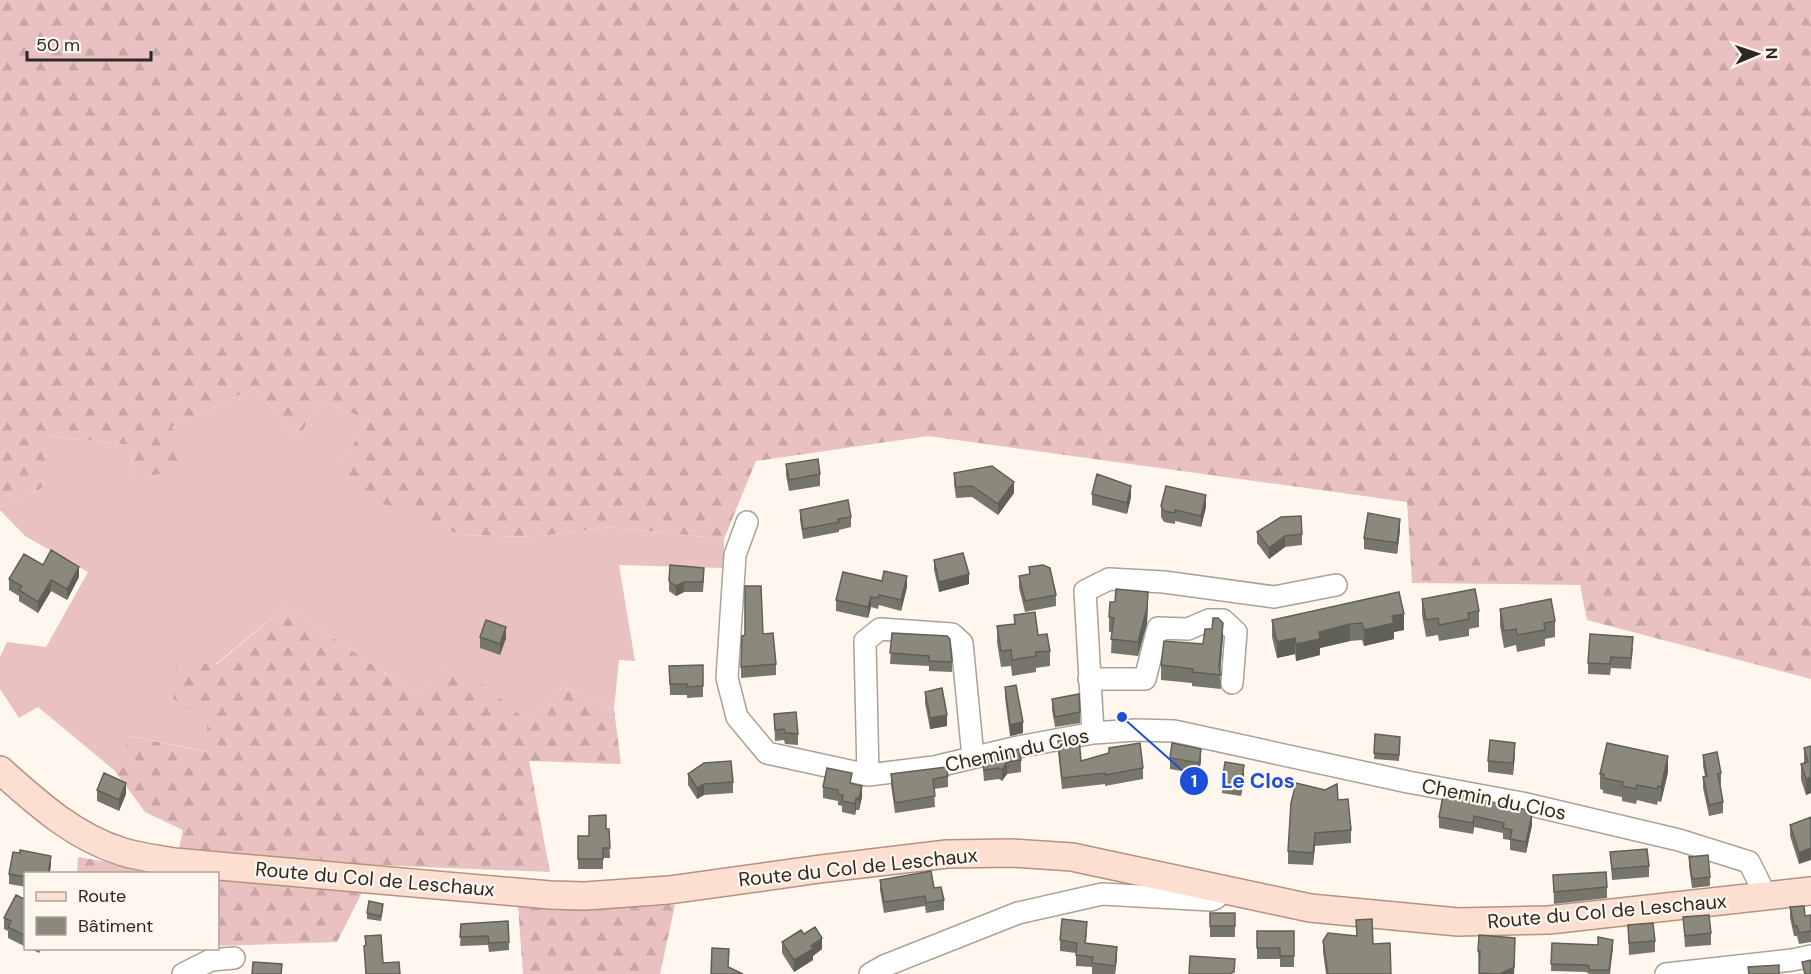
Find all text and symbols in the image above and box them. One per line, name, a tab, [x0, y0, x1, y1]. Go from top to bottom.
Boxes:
scale bar	[27, 24, 152, 62]
north arrow	[1727, 24, 1787, 84]
text: 50 m	[36, 33, 80, 57]
text: N	[1761, 47, 1782, 60]
street label: Chemin du Clos	[943, 722, 1091, 778]
callout: Le Clos	[1179, 761, 1307, 800]
text: Le Clos	[1221, 767, 1295, 795]
text: 1	[1191, 769, 1197, 793]
street label: Chemin du Clos	[1420, 772, 1568, 826]
street label: Route du Col de Leschaux	[737, 842, 979, 892]
street label: Route du Col de Leschaux	[254, 856, 496, 902]
legend	[24, 872, 219, 950]
text: Route	[78, 884, 126, 908]
street label: Route du Col de Leschaux	[1486, 888, 1728, 934]
text: Bâtiment	[78, 914, 153, 938]

